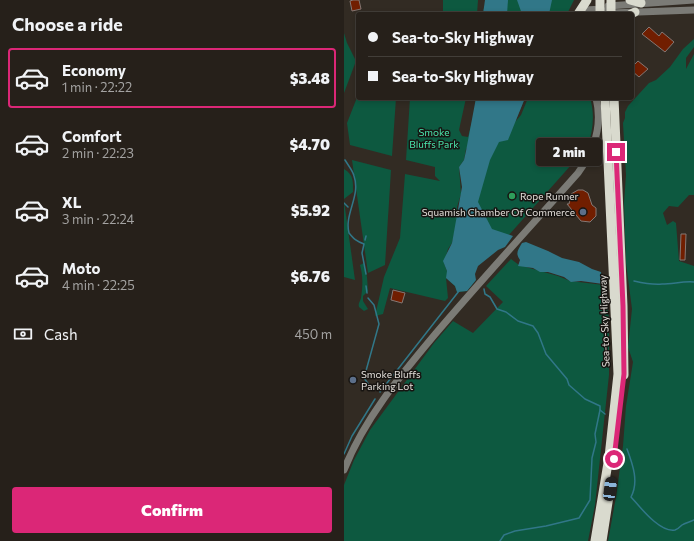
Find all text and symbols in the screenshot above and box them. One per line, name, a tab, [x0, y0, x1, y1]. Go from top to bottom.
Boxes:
text: Choose a ride	[12, 13, 123, 35]
text: Sea-to-Sky Highway	[392, 28, 534, 46]
icon: car	[14, 60, 50, 96]
text: Economy	[62, 61, 126, 79]
text: Sea-to-Sky Highway	[392, 67, 534, 85]
text: $3.48	[290, 69, 330, 87]
text: 1 min · 22:22	[62, 79, 132, 95]
icon: car	[14, 126, 50, 162]
park label: Smoke Bluffs Park	[409, 126, 459, 150]
text: Comfort	[62, 127, 122, 145]
text: $4.70	[290, 135, 330, 153]
callout: 2 min	[536, 138, 602, 166]
route end	[607, 143, 625, 161]
text: 2 min	[553, 144, 585, 160]
text: 2 min · 22:23	[62, 145, 134, 161]
place label: Rope Runner	[520, 190, 578, 202]
marker: Rope Runner	[507, 191, 517, 201]
icon: car	[14, 192, 50, 228]
text: XL	[62, 193, 81, 211]
text: $5.92	[291, 201, 330, 219]
place label: Squamish Chamber Of Commerce	[422, 206, 575, 218]
marker: Squamish Chamber Of Commerce	[578, 207, 588, 217]
text: 3 min · 22:24	[62, 211, 134, 227]
icon: car	[14, 258, 50, 294]
text: Moto	[62, 259, 101, 277]
text: $6.76	[290, 267, 330, 285]
street label: Sea-to-Sky Highway	[596, 275, 612, 367]
text: 4 min · 22:25	[62, 277, 135, 293]
icon: cash	[12, 323, 34, 345]
text: Cash	[44, 325, 78, 343]
text: 450 m	[294, 326, 332, 342]
place label: Smoke Bluffs Parking Lot	[361, 368, 421, 392]
marker: Smoke Bluffs Parking Lot	[348, 375, 358, 385]
route start	[605, 450, 623, 468]
car	[602, 476, 618, 502]
button: Confirm	[12, 487, 332, 533]

